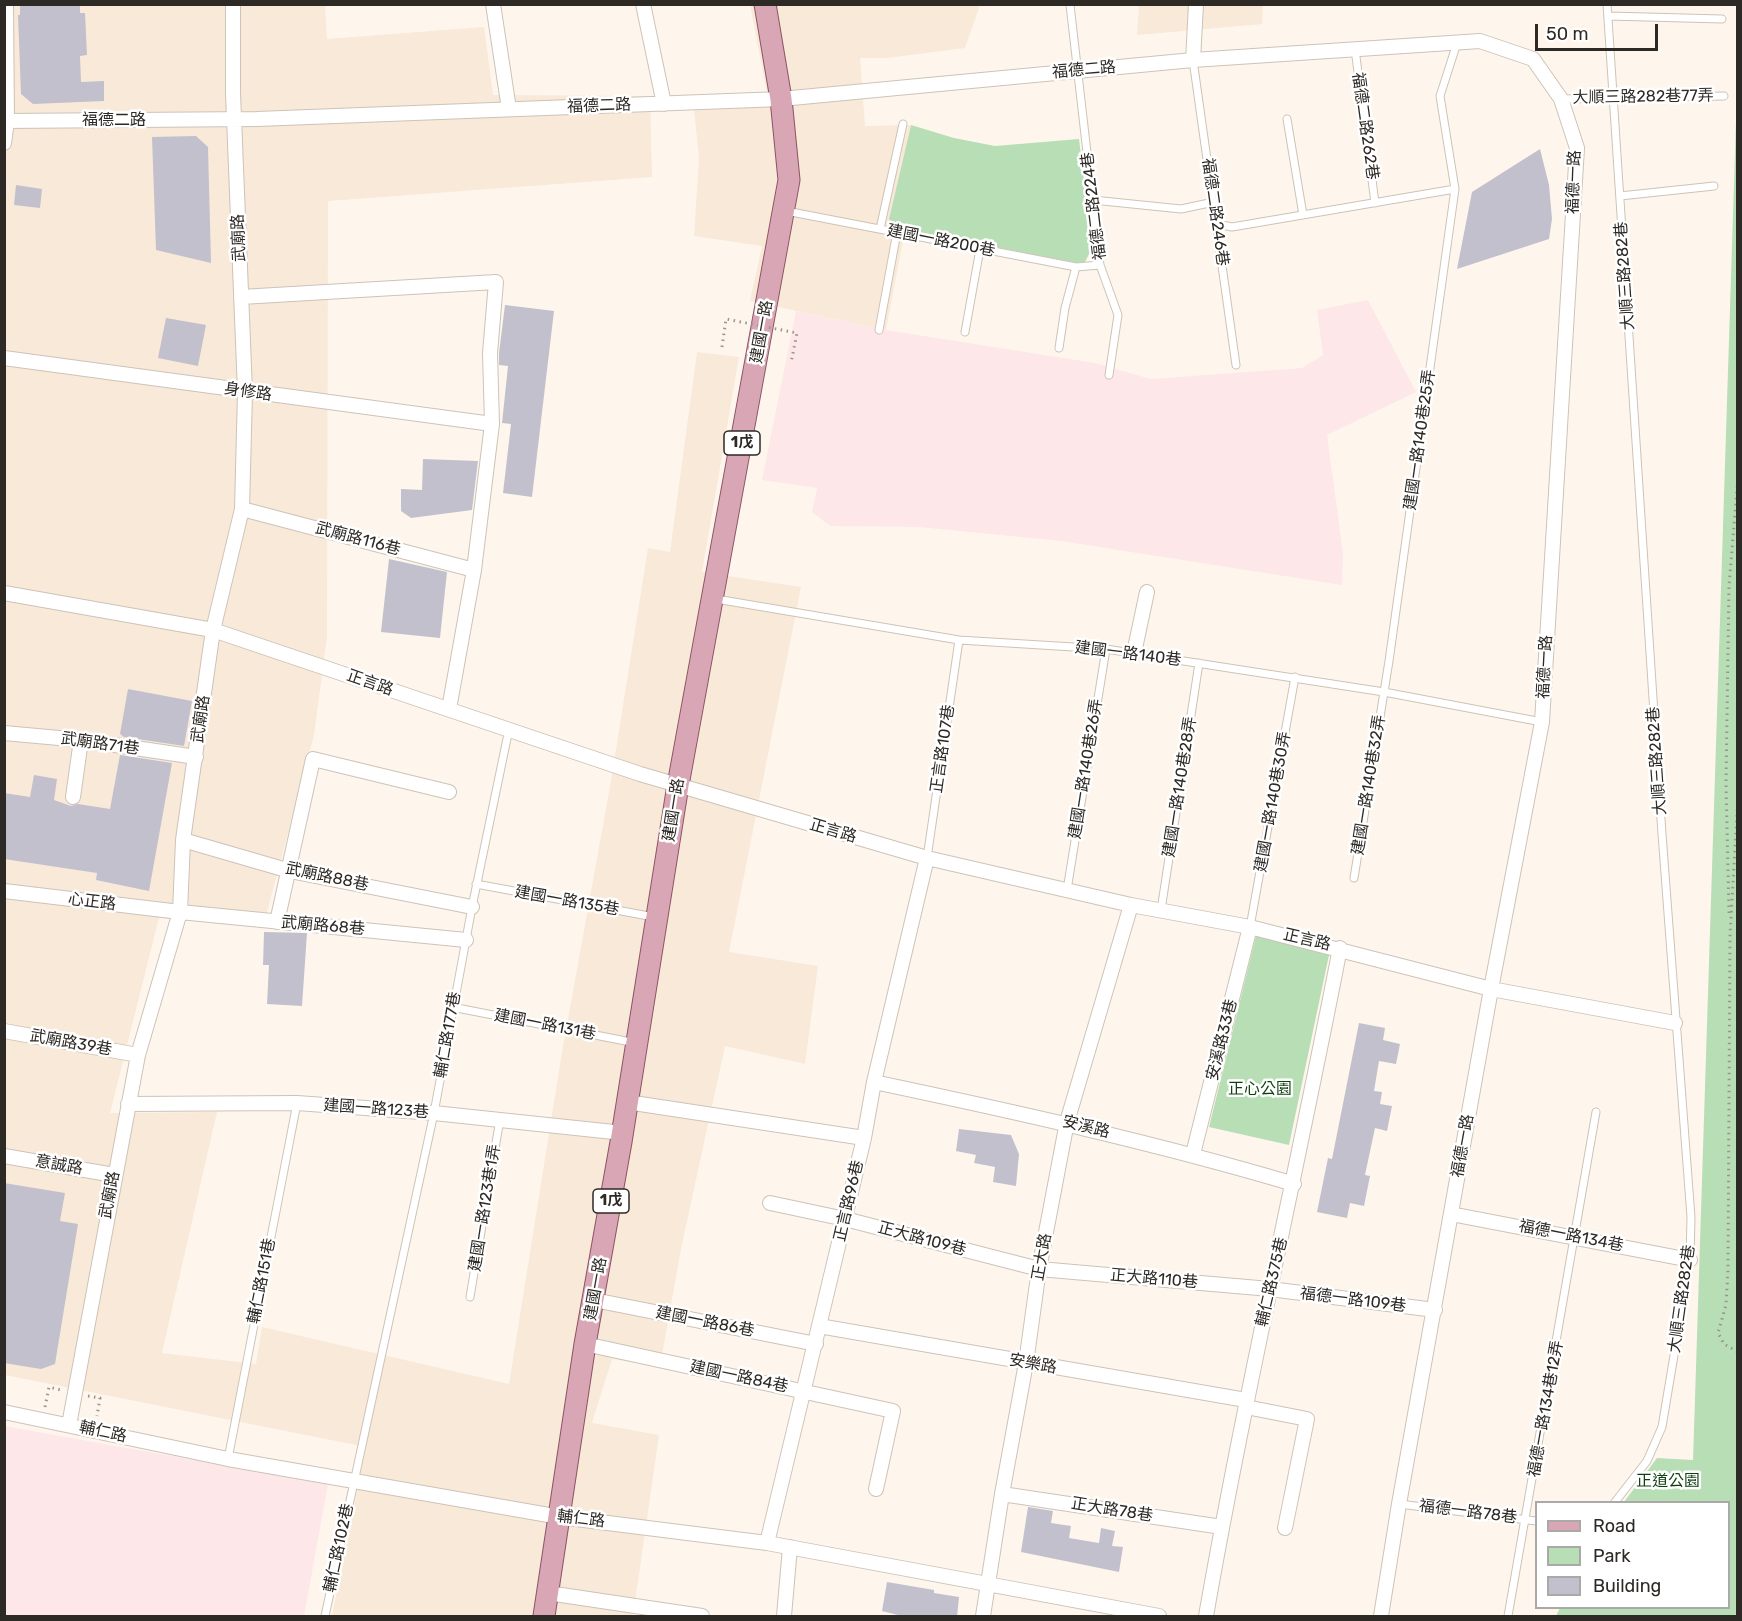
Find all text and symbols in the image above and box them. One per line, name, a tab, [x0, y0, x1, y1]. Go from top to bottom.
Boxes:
scale bar	[1538, 12, 1661, 50]
text: 50 m	[1546, 23, 1589, 45]
street label: 福德二路	[1051, 58, 1117, 82]
street label: 福德二路262巷	[1348, 71, 1382, 181]
street label: 大順三路282巷77弄	[1572, 86, 1714, 108]
street label: 福德二路	[567, 95, 631, 117]
street label: 福德二路	[82, 110, 146, 130]
street label: 福德一路	[1563, 150, 1585, 214]
street label: 福德二路224巷	[1078, 151, 1110, 261]
street label: 福德二路246巷	[1198, 157, 1232, 267]
street label: 武廟路	[229, 214, 249, 262]
street label: 建國一路200巷	[885, 221, 997, 261]
street label: 大順三路282巷	[1612, 221, 1638, 331]
street label: 建國一路	[747, 299, 777, 365]
street label: 建國一路140巷25弄	[1401, 368, 1439, 512]
street label: 身修路	[223, 379, 273, 405]
road number: 1戊	[724, 431, 760, 455]
street label: 武廟路116巷	[313, 518, 403, 560]
street label: 福德一路	[1534, 635, 1556, 699]
street label: 建國一路140巷	[1074, 638, 1182, 670]
street label: 正言路	[344, 666, 396, 700]
street label: 武廟路	[188, 694, 214, 744]
street label: 建國一路140巷26弄	[1065, 697, 1107, 841]
street label: 正言路107巷	[927, 703, 959, 795]
street label: 大順三路282巷	[1644, 706, 1670, 816]
street label: 建國一路140巷32弄	[1348, 713, 1390, 857]
street label: 建國一路140巷28弄	[1159, 715, 1201, 859]
street label: 武廟路71巷	[60, 729, 140, 759]
street label: 建國一路140巷30弄	[1251, 730, 1295, 874]
street label: 建國一路	[660, 777, 688, 843]
street label: 正言路	[807, 815, 859, 847]
street label: 武廟路88巷	[284, 859, 370, 895]
street label: 建國一路135巷	[513, 882, 621, 920]
street label: 心正路	[67, 890, 117, 914]
street label: 武廟路68巷	[280, 913, 366, 939]
street label: 正言路	[1281, 925, 1333, 955]
street label: 輔仁路177巷	[431, 990, 465, 1080]
street label: 安溪路33巷	[1203, 997, 1241, 1083]
street label: 建國一路131巷	[493, 1006, 597, 1044]
street label: 武廟路39巷	[28, 1026, 114, 1060]
park label: 正心公園	[1228, 1079, 1292, 1099]
street label: 建國一路123巷	[323, 1096, 429, 1122]
street label: 安溪路	[1060, 1112, 1112, 1142]
street label: 福德一路	[1448, 1113, 1478, 1179]
street label: 建國一路123巷1弄	[465, 1143, 505, 1273]
street label: 意誠路	[34, 1151, 84, 1179]
street label: 正言路96巷	[830, 1158, 868, 1244]
street label: 武廟路	[96, 1170, 124, 1220]
road number: 1戊	[593, 1189, 629, 1213]
street label: 福德一路134巷	[1517, 1216, 1625, 1256]
street label: 正大路109巷	[876, 1218, 968, 1260]
street label: 正大路	[1028, 1232, 1056, 1282]
street label: 輔仁路375巷	[1252, 1235, 1292, 1329]
street label: 輔仁路151巷	[244, 1236, 280, 1326]
street label: 大順三路282巷	[1665, 1244, 1699, 1354]
street label: 建國一路	[581, 1256, 611, 1322]
street label: 正大路110巷	[1109, 1266, 1199, 1292]
street label: 福德一路109巷	[1299, 1284, 1407, 1316]
street label: 建國一路86巷	[654, 1303, 756, 1341]
street label: 福德一路134巷12弄	[1525, 1339, 1567, 1479]
street label: 安樂路	[1008, 1350, 1058, 1378]
street label: 建國一路84巷	[688, 1357, 790, 1397]
street label: 輔仁路	[78, 1418, 128, 1446]
park label: 正道公園	[1636, 1471, 1700, 1491]
street label: 正大路78巷	[1070, 1494, 1154, 1526]
street label: 福德一路78巷	[1418, 1496, 1518, 1528]
legend	[1535, 1501, 1730, 1609]
street label: 輔仁路102巷	[320, 1502, 358, 1594]
street label: 輔仁路	[556, 1507, 606, 1531]
text: Road	[1593, 1515, 1636, 1537]
text: Park	[1593, 1545, 1630, 1567]
text: Building	[1593, 1575, 1661, 1597]

